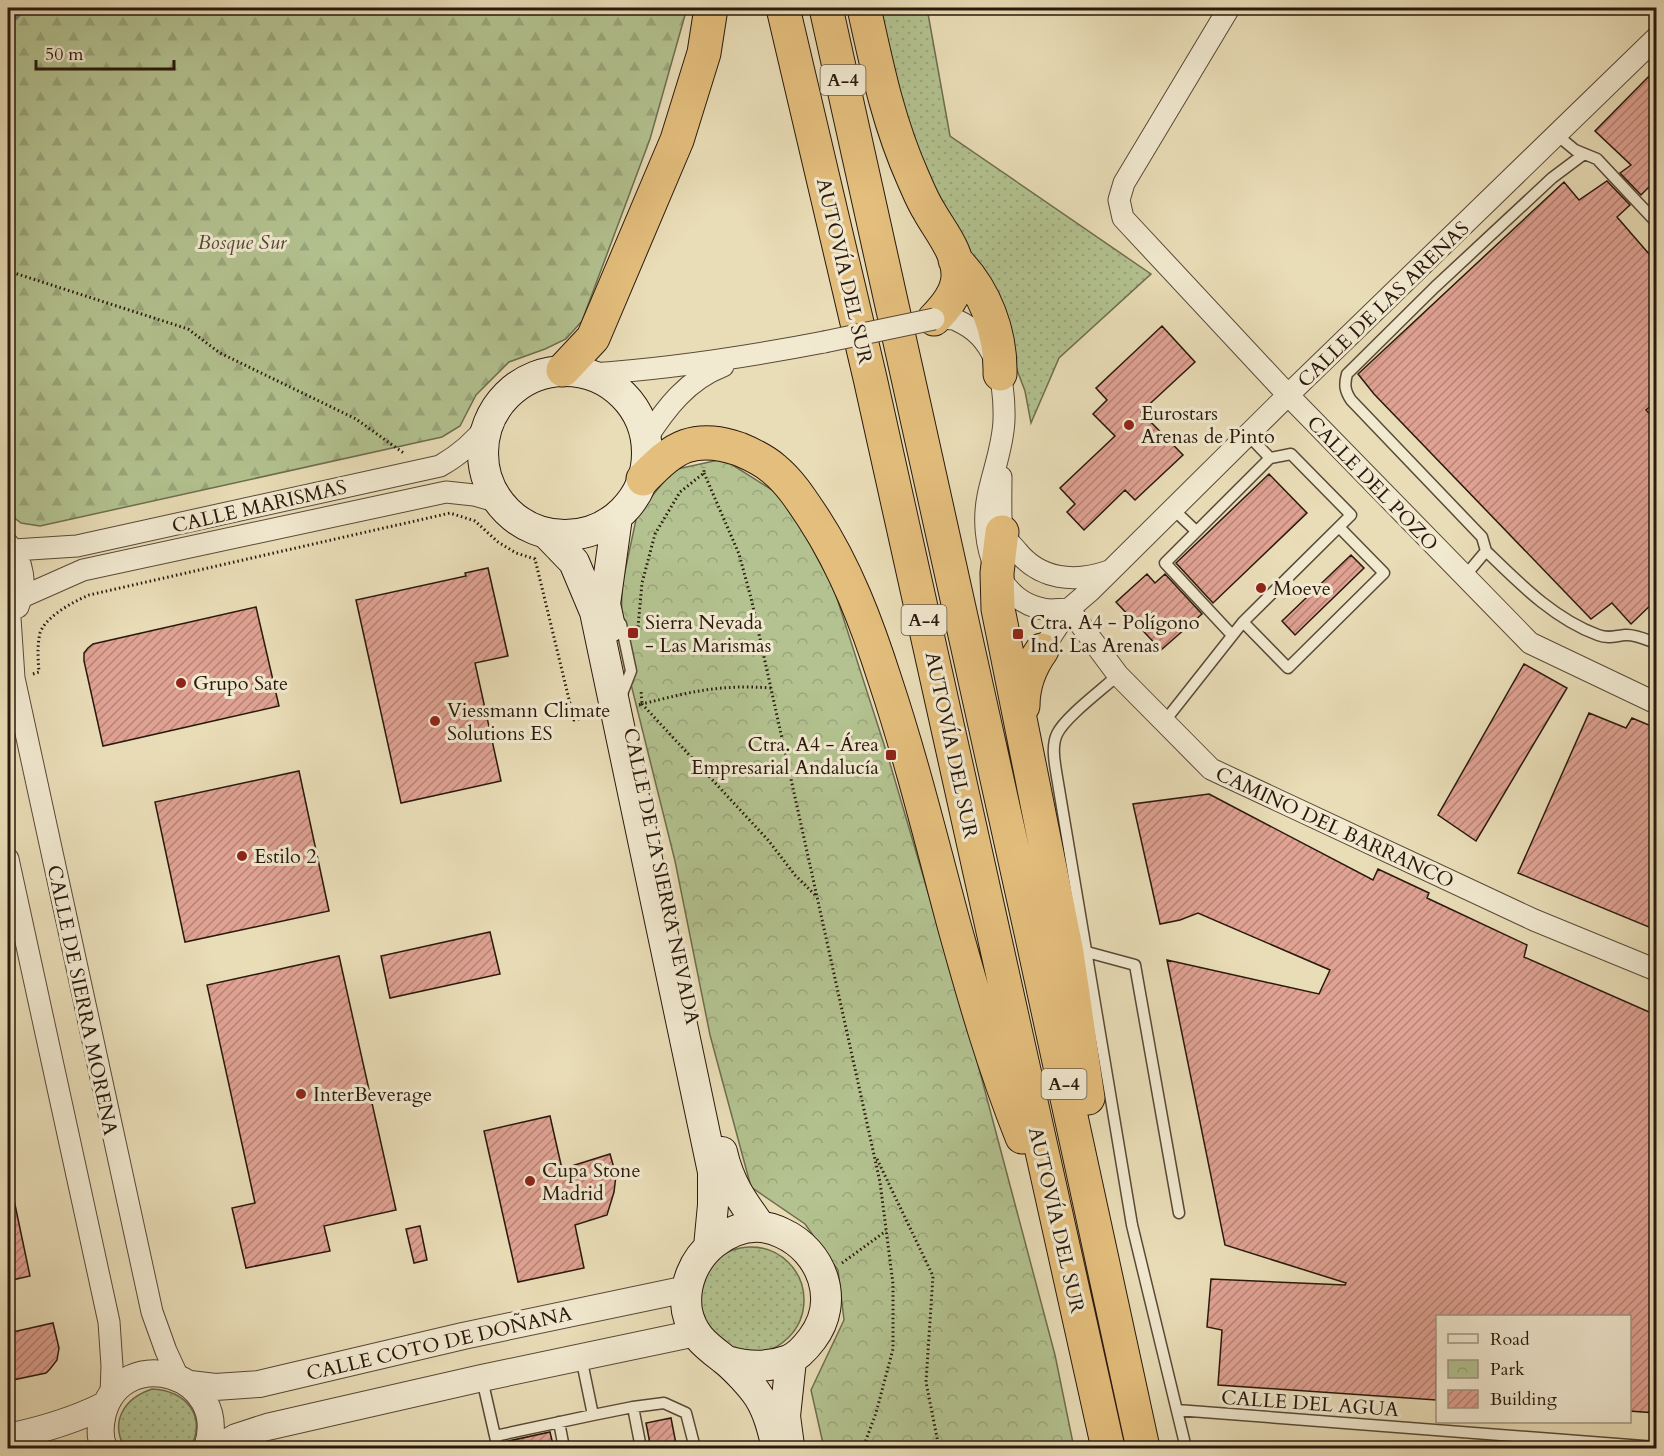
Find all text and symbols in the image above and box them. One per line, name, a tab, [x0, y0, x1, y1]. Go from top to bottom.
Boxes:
scale bar	[36, 33, 174, 71]
text: 50 m	[45, 42, 84, 67]
road number: A-4	[820, 65, 866, 95]
street label: AUTOVÍA DEL SUR	[810, 176, 879, 367]
street label: CALLE DE LAS ARENAS	[1292, 215, 1475, 394]
park label: Bosque Sur	[197, 229, 288, 256]
place label: Eurostars Arenas de Pinto	[1141, 400, 1275, 450]
street label: CALLE DEL POZO	[1301, 410, 1444, 557]
marker: Eurostars Arenas de Pinto	[1122, 418, 1136, 432]
street label: CALLE MARISMAS	[169, 473, 349, 540]
place label: Moeve	[1273, 575, 1331, 602]
marker: Moeve	[1254, 581, 1268, 595]
road number: A-4	[902, 605, 946, 635]
place label: Sierra Nevada - Las Marismas	[645, 609, 771, 659]
place label: Ctra. A4 - Polígono Ind. Las Arenas	[1030, 609, 1200, 659]
marker: Sierra Nevada - Las Marismas	[626, 626, 640, 640]
marker: Ctra. A4 - Polígono Ind. Las Arenas	[1011, 627, 1025, 641]
street label: AUTOVÍA DEL SUR	[919, 649, 984, 841]
place label: Grupo Sate	[193, 670, 288, 697]
marker: Grupo Sate	[174, 676, 188, 690]
place label: Viessmann Climate Solutions ES	[447, 697, 610, 747]
marker: Viessmann Climate Solutions ES	[428, 714, 442, 728]
street label: CALLE DE LA SIERRA NEVADA	[617, 725, 706, 1028]
place label: Ctra. A4 - Área Empresarial Andalucía	[691, 731, 879, 781]
marker: Ctra. A4 - Área Empresarial Andalucía	[884, 748, 898, 762]
street label: CAMINO DEL BARRANCO	[1211, 760, 1458, 895]
place label: Estilo 2	[254, 843, 317, 870]
marker: Estilo 2	[235, 849, 249, 863]
street label: CALLE DE SIERRA MORENA	[41, 863, 125, 1138]
road number: A-4	[1042, 1069, 1086, 1099]
place label: InterBeverage	[313, 1081, 432, 1108]
marker: InterBeverage	[294, 1087, 308, 1101]
street label: AUTOVÍA DEL SUR	[1022, 1125, 1091, 1316]
place label: Cupa Stone Madrid	[542, 1157, 641, 1207]
marker: Cupa Stone Madrid	[523, 1174, 537, 1188]
street label: CALLE COTO DE DOÑANA	[304, 1300, 575, 1387]
legend	[1436, 1315, 1631, 1423]
text: Road	[1490, 1327, 1530, 1352]
text: Park	[1490, 1357, 1525, 1382]
street label: CALLE DEL AGUA	[1220, 1384, 1401, 1423]
text: Building	[1490, 1387, 1558, 1412]

